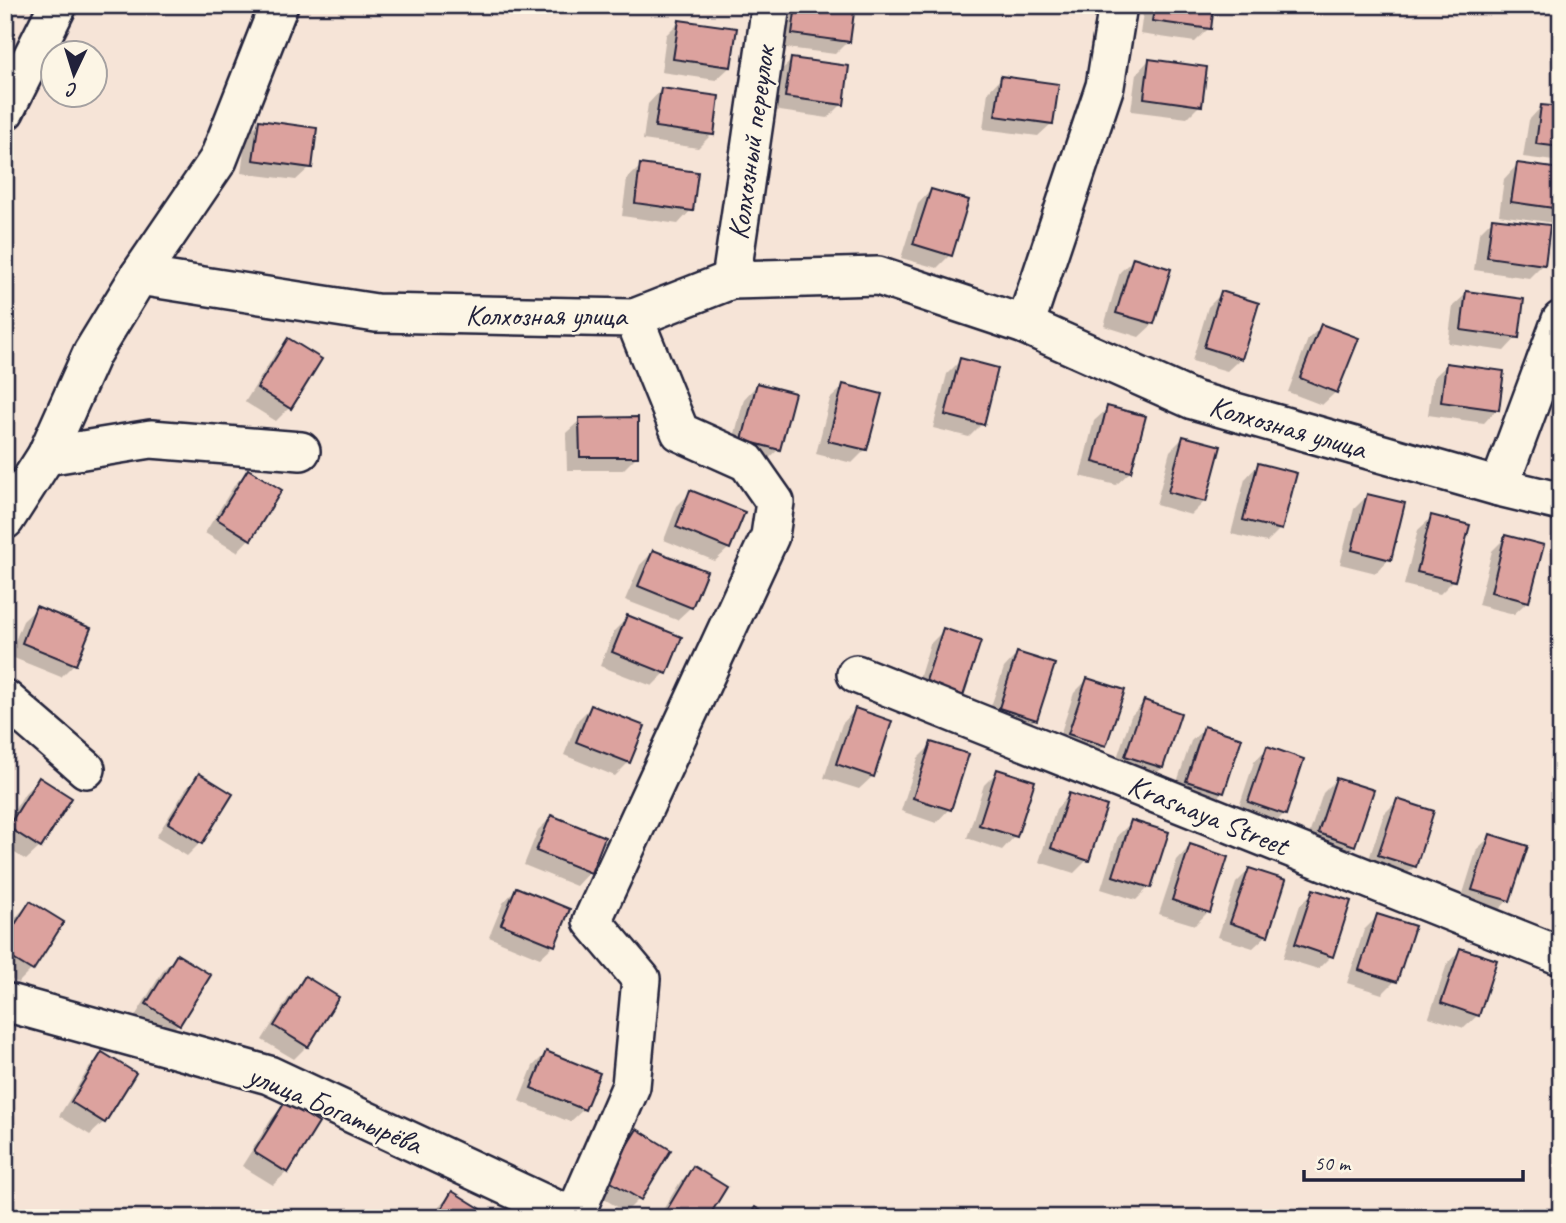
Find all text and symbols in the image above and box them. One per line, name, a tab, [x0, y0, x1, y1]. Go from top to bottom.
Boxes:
north arrow	[38, 38, 108, 108]
street label: Колхозный переулок	[719, 41, 784, 242]
text: С	[65, 77, 78, 102]
street label: Колхозная улица	[465, 296, 628, 334]
street label: Колхозная улица	[1205, 387, 1372, 468]
street label: Krasnaya Street	[1123, 766, 1296, 865]
street label: улица Богатырёва	[241, 1055, 429, 1163]
scale bar	[1304, 1139, 1522, 1183]
text: 50 m	[1314, 1150, 1352, 1176]

